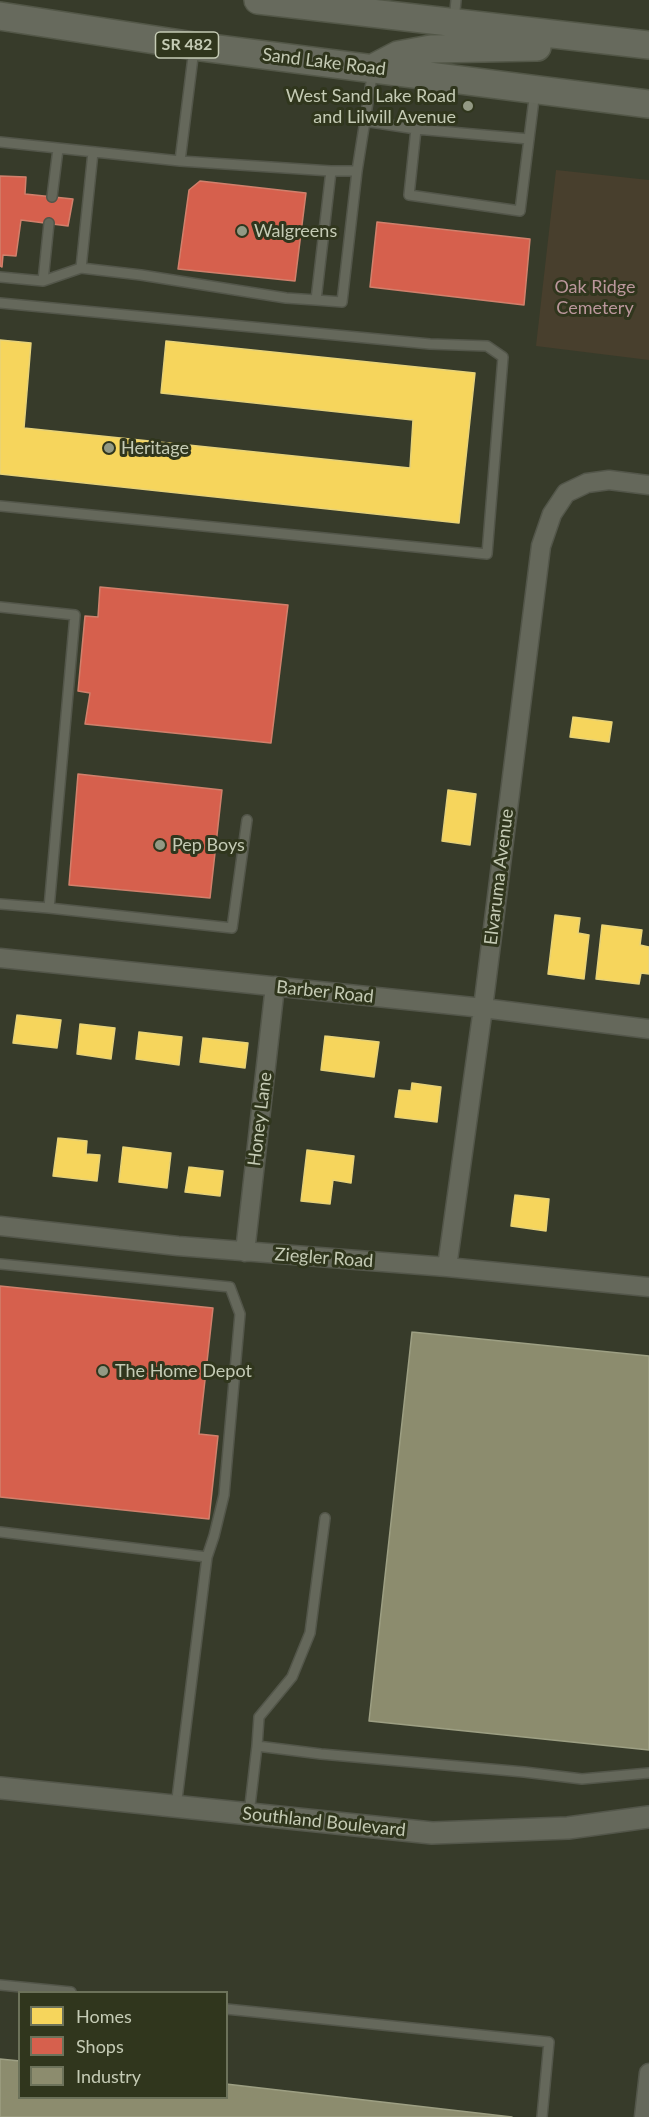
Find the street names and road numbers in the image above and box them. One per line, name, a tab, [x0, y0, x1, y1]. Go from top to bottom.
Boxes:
road number: SR 482	[156, 32, 219, 58]
street label: Sand Lake Road	[261, 44, 387, 80]
street label: Elvaruma Avenue	[480, 808, 518, 946]
street label: Barber Road	[275, 976, 375, 1008]
street label: Honey Lane	[244, 1071, 276, 1167]
street label: Ziegler Road	[274, 1244, 374, 1272]
street label: Southland Boulevard	[241, 1803, 407, 1841]

